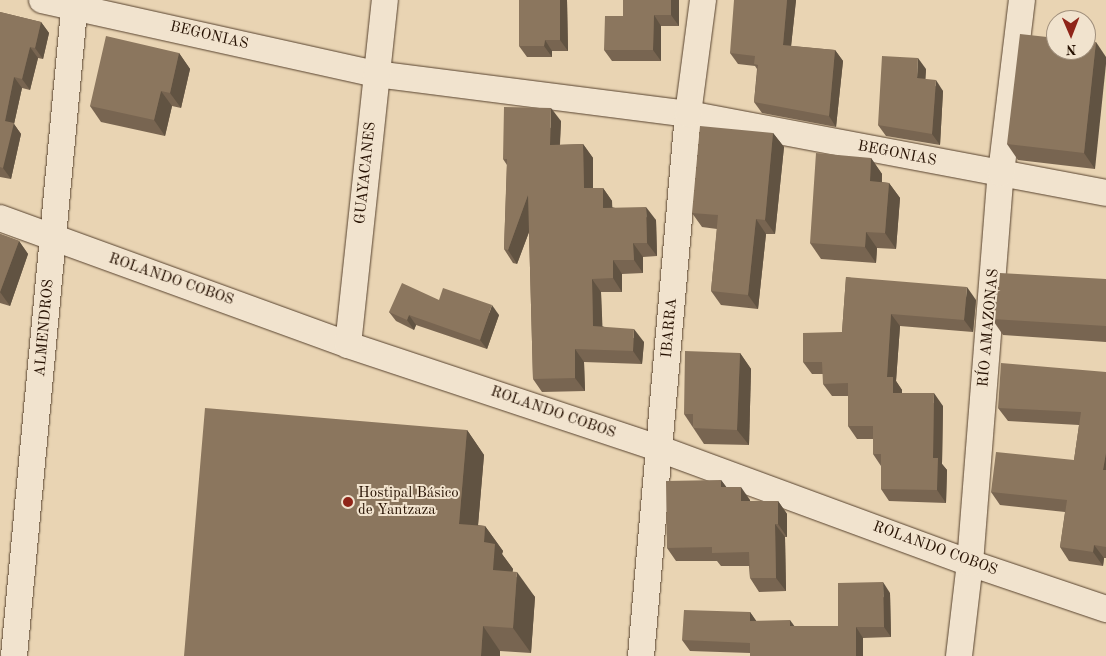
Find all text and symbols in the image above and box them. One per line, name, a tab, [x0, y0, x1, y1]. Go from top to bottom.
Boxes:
north arrow	[1046, 10, 1096, 60]
street label: BEGONIAS	[168, 18, 250, 54]
text: N	[1066, 42, 1077, 56]
street label: GUAYACANES	[352, 121, 380, 225]
street label: BEGONIAS	[856, 138, 938, 170]
street label: ROLANDO COBOS	[106, 250, 236, 310]
street label: RÍO AMAZONAS	[975, 268, 1003, 388]
street label: ALMENDROS	[32, 278, 58, 378]
street label: IBARRA	[658, 297, 682, 359]
street label: ROLANDO COBOS	[488, 383, 618, 443]
place label: Hostipal Básico de Yantzaza	[358, 484, 459, 519]
marker: Hostipal Básico de Yantzaza	[342, 496, 354, 508]
street label: ROLANDO COBOS	[870, 518, 1000, 580]

